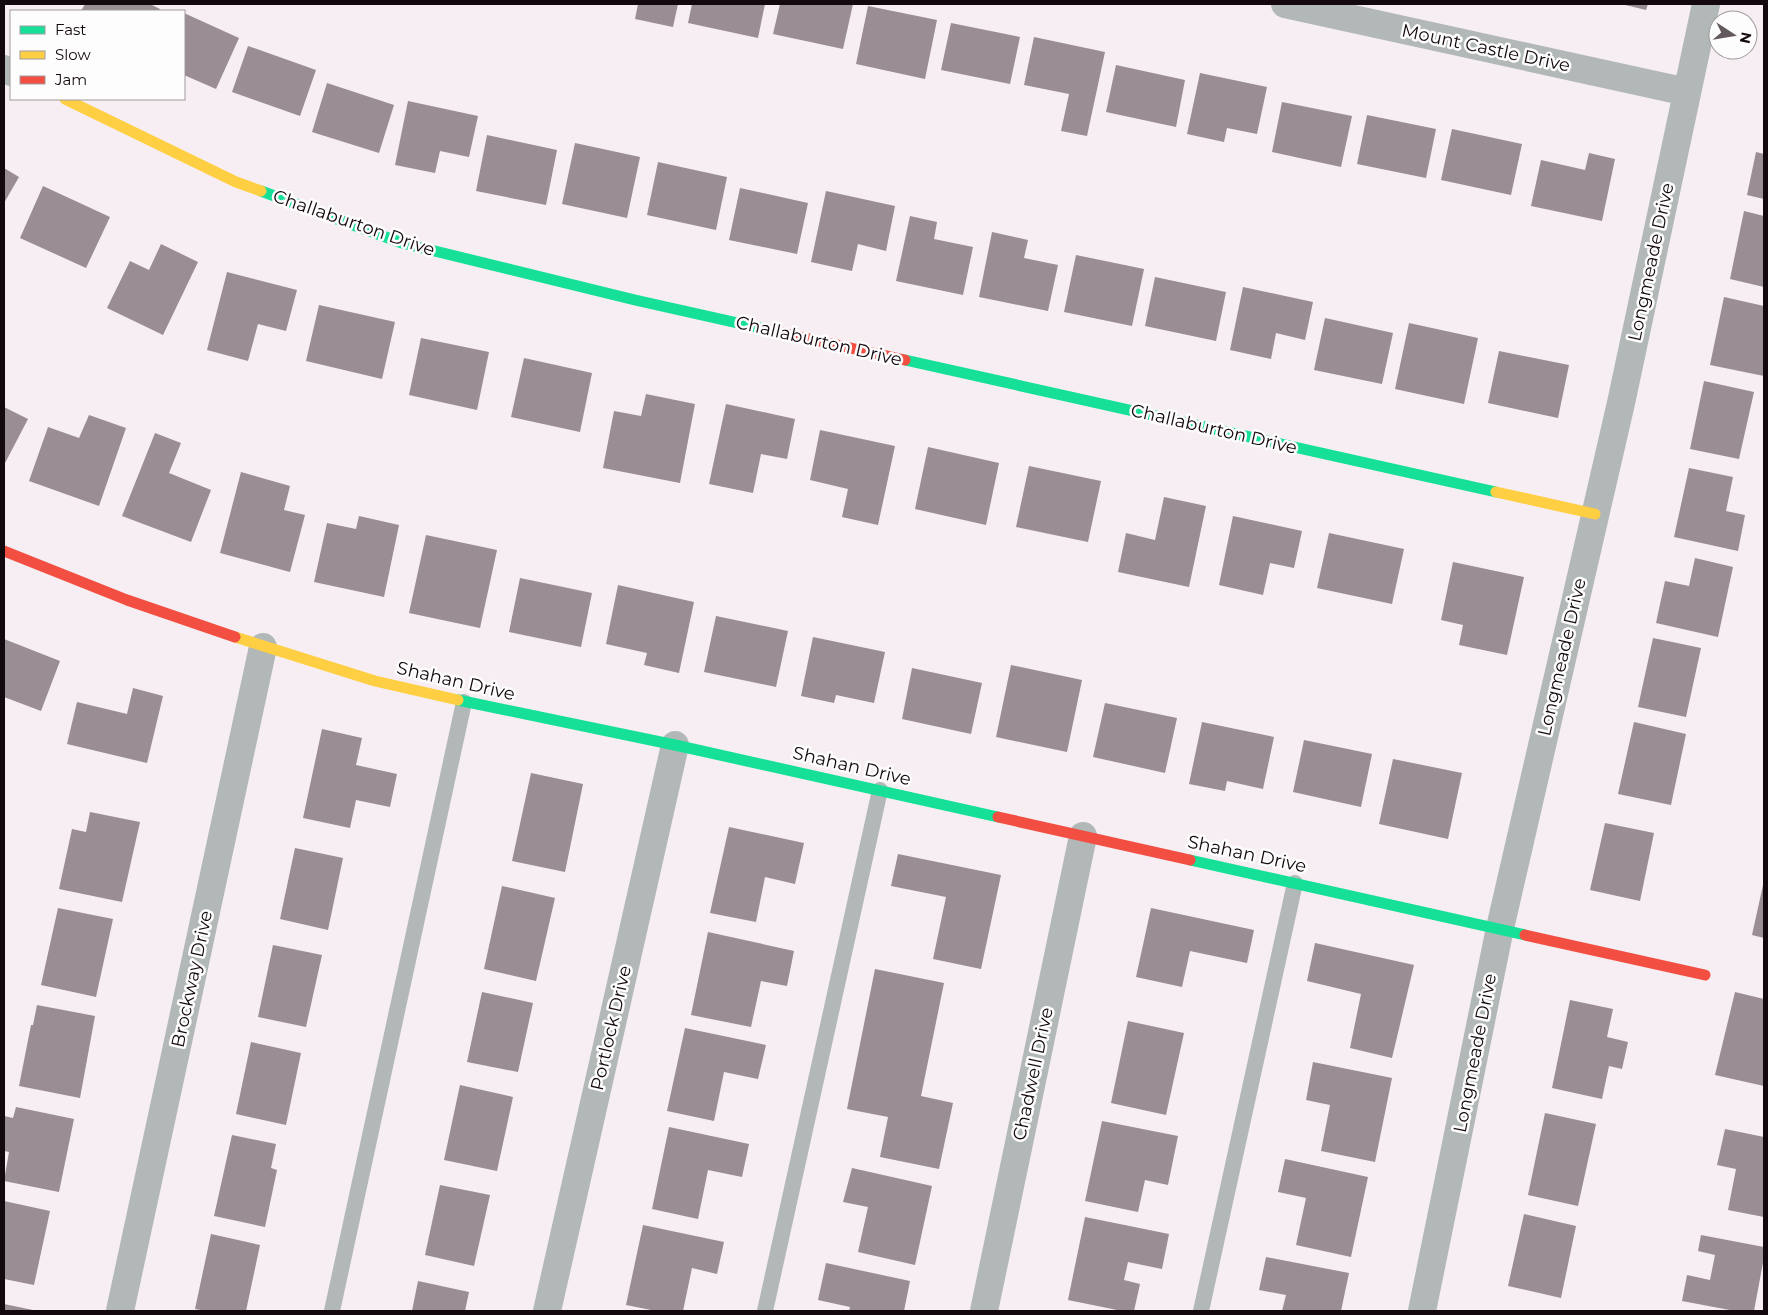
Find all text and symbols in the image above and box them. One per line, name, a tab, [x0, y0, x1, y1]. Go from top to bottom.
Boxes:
legend	[10, 10, 185, 100]
north arrow	[1708, 10, 1758, 60]
street label: Mount Castle Drive	[1400, 19, 1572, 77]
text: Fast	[55, 20, 86, 39]
text: N	[1736, 30, 1756, 45]
text: Slow	[55, 45, 91, 64]
text: Jam	[54, 70, 87, 89]
street label: Longmeade Drive	[1623, 181, 1679, 343]
street label: Challaburton Drive	[270, 185, 438, 261]
street label: Challaburton Drive	[734, 311, 904, 371]
street label: Challaburton Drive	[1129, 399, 1299, 459]
street label: Longmeade Drive	[1533, 576, 1591, 738]
street label: Shahan Drive	[395, 657, 517, 705]
street label: Shahan Drive	[791, 742, 913, 790]
street label: Shahan Drive	[1186, 831, 1308, 877]
street label: Brockway Drive	[167, 908, 217, 1050]
street label: Portlock Drive	[586, 963, 636, 1093]
street label: Longmeade Drive	[1449, 972, 1501, 1134]
street label: Chadwell Drive	[1008, 1005, 1058, 1143]

